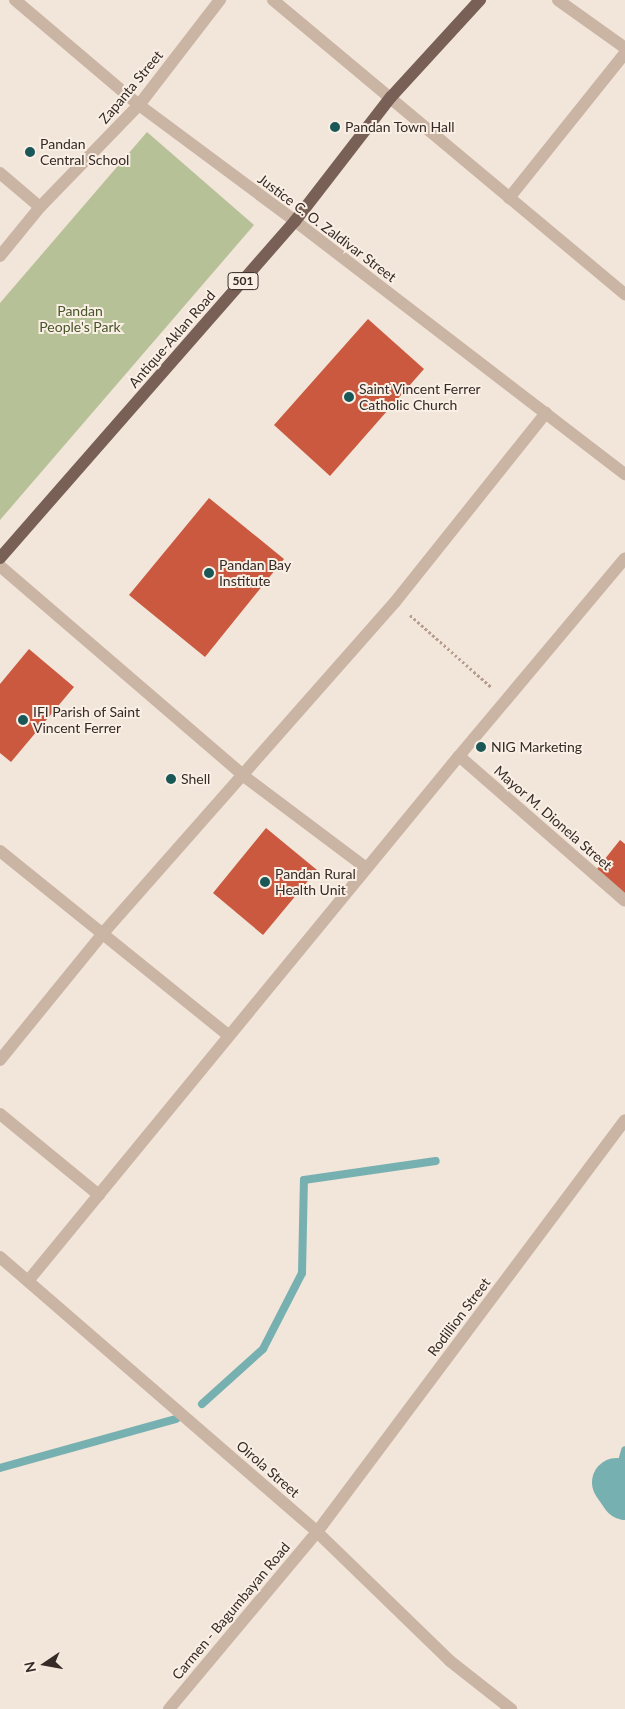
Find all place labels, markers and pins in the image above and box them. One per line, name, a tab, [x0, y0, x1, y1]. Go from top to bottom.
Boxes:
place label: Pandan Town Hall	[345, 119, 455, 135]
marker: Pandan Town Hall	[329, 121, 341, 133]
place label: Pandan Central School	[40, 136, 129, 168]
marker: Pandan Central School	[24, 146, 36, 158]
place label: Saint Vincent Ferrer Catholic Church	[359, 381, 481, 414]
marker: Saint Vincent Ferrer Catholic Church	[343, 391, 355, 403]
place label: Pandan Bay Institute	[219, 557, 291, 590]
marker: Pandan Bay Institute	[203, 567, 215, 579]
place label: IFI Parish of Saint Vincent Ferrer	[33, 704, 140, 736]
marker: IFI Parish of Saint Vincent Ferrer	[17, 714, 29, 726]
place label: NIG Marketing	[491, 739, 582, 755]
marker: NIG Marketing	[475, 741, 487, 753]
place label: Shell	[181, 771, 210, 787]
marker: Shell	[165, 773, 177, 785]
place label: Pandan Rural Health Unit	[275, 866, 356, 899]
marker: Pandan Rural Health Unit	[259, 876, 271, 888]

